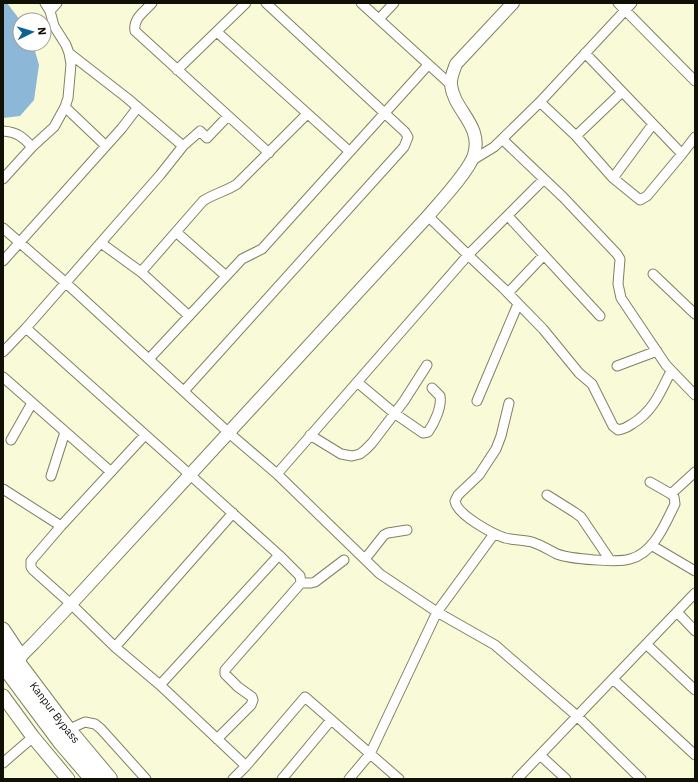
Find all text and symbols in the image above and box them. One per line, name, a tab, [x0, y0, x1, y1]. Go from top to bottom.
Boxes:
north arrow	[12, 12, 52, 52]
text: N	[35, 27, 49, 36]
street label: Kanpur Bypass	[27, 679, 83, 746]

